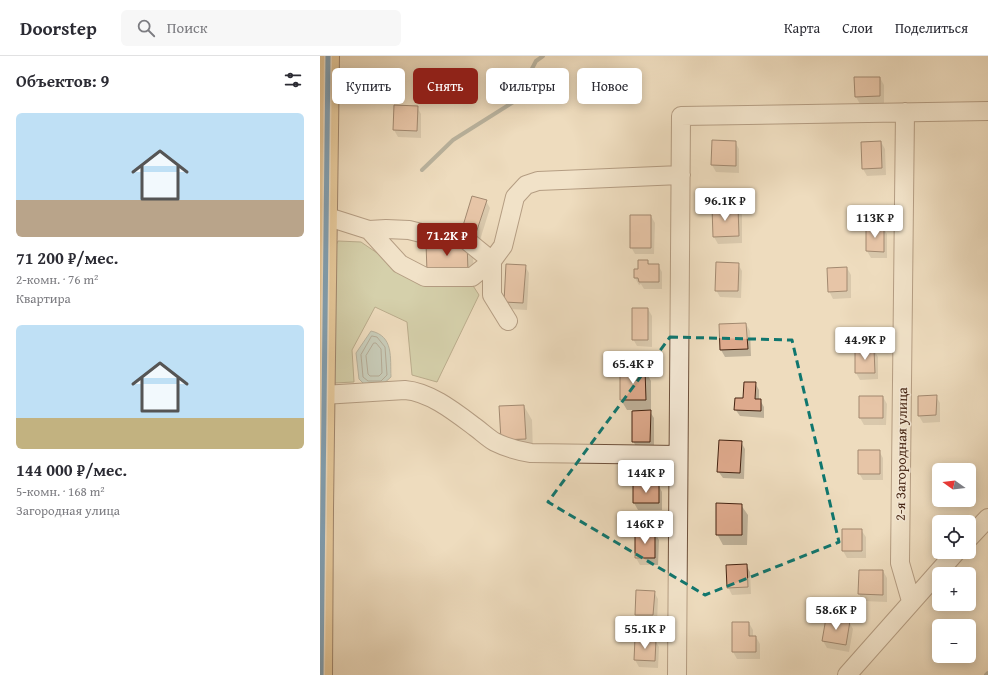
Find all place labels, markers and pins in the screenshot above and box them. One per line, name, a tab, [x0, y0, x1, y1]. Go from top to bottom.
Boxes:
pin: 96.1K ₽	[688, 188, 762, 222]
pin: 113K ₽	[842, 205, 908, 239]
pin: 71.2K ₽	[410, 223, 484, 257]
pin: 44.9K ₽	[828, 327, 902, 361]
pin: 65.4K ₽	[596, 351, 670, 385]
pin: 144K ₽	[613, 460, 679, 494]
pin: 146K ₽	[612, 511, 678, 545]
pin: 58.6K ₽	[799, 597, 873, 631]
pin: 55.1K ₽	[608, 616, 682, 650]

